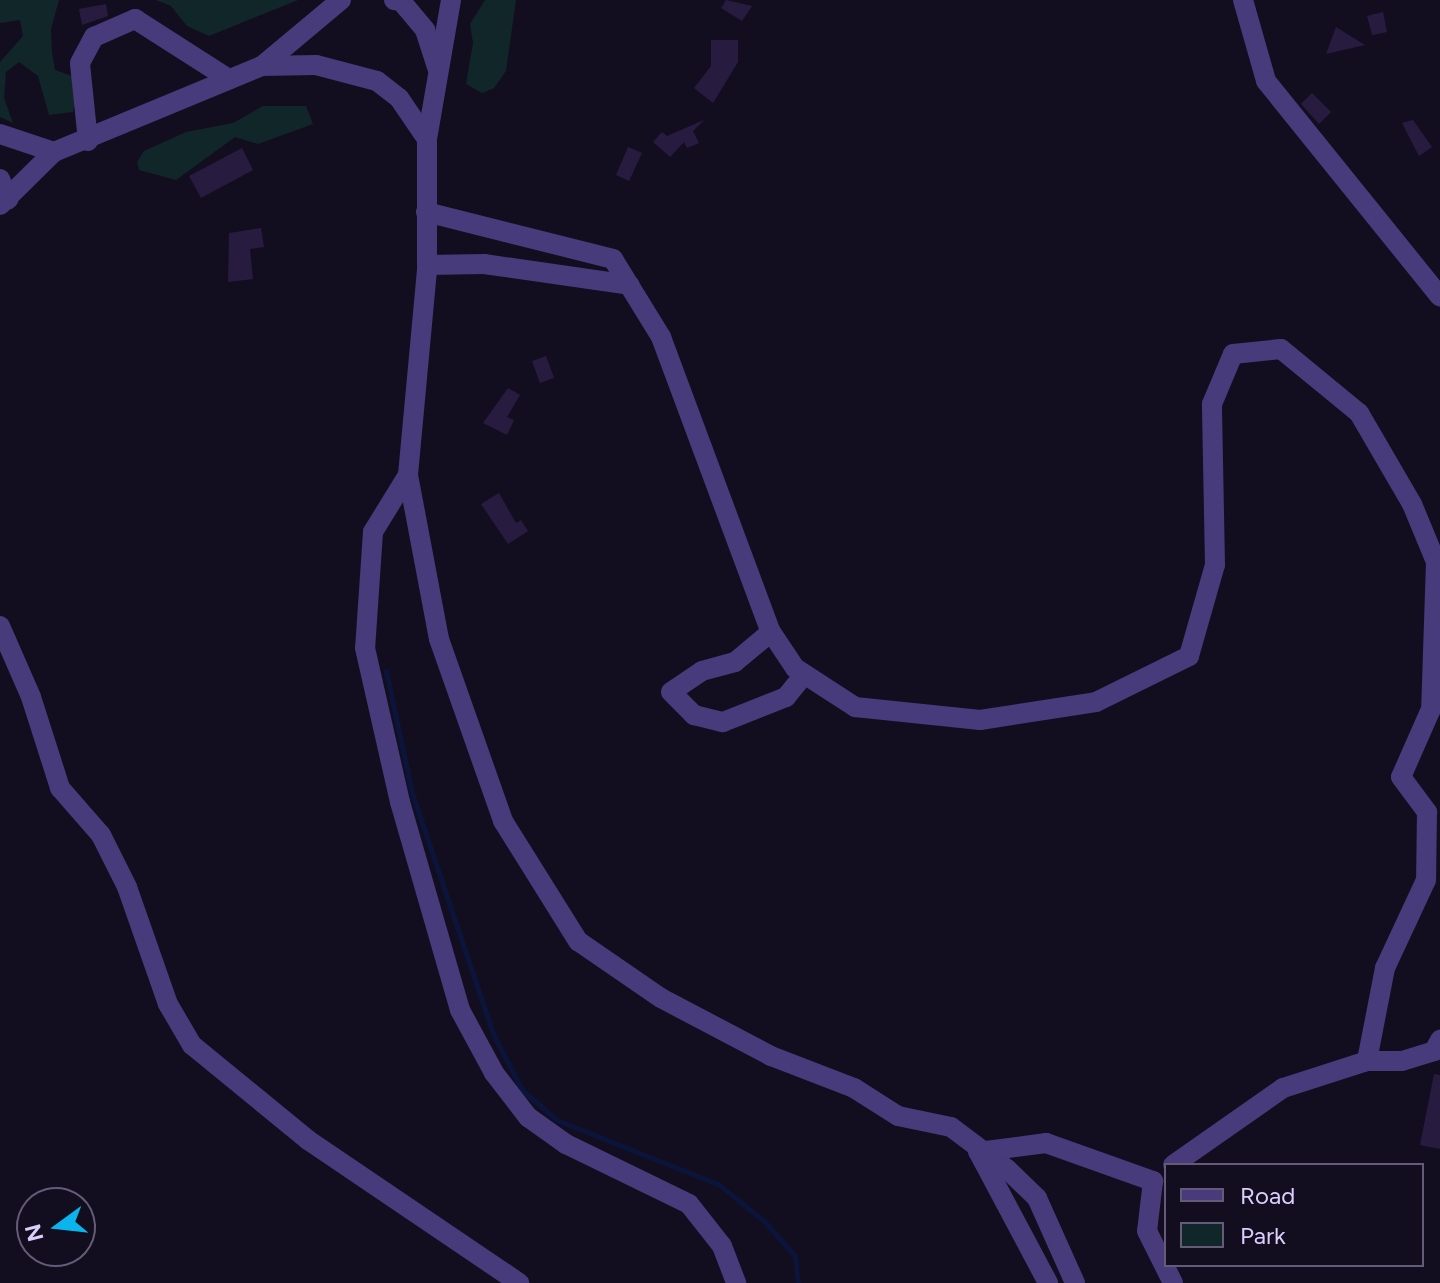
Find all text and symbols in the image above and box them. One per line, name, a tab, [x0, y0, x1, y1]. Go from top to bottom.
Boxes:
legend	[1164, 1163, 1424, 1267]
text: Road	[1240, 1181, 1295, 1210]
north arrow	[16, 1187, 96, 1267]
text: N	[19, 1221, 50, 1245]
text: Park	[1240, 1221, 1286, 1250]

